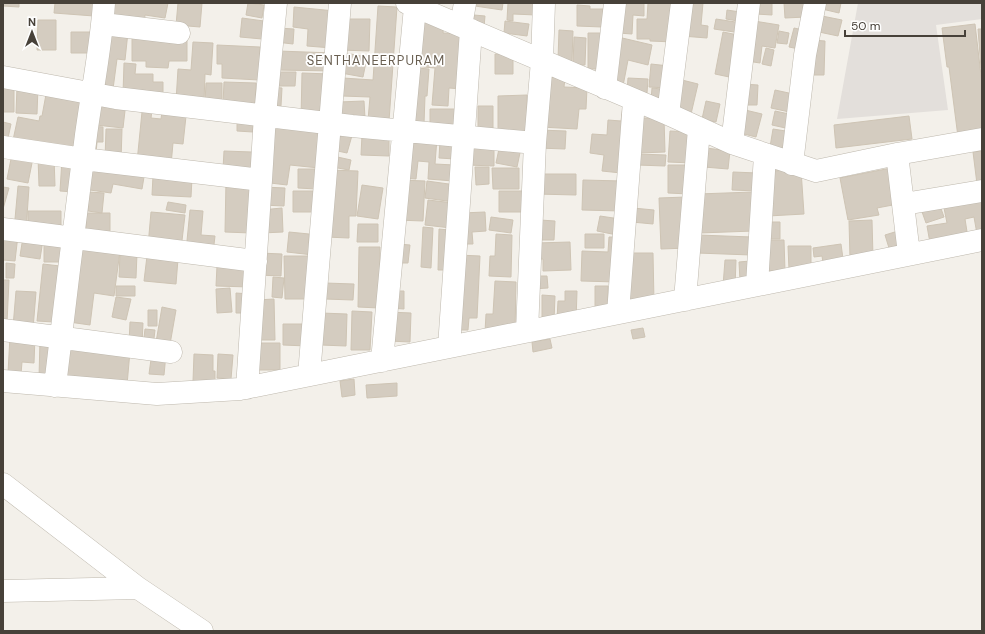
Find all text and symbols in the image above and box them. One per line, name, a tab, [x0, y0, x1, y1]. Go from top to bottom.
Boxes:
north arrow	[12, 12, 52, 52]
scale bar	[845, 12, 965, 38]
text: N	[28, 15, 36, 29]
text: 50 m	[851, 18, 880, 34]
district label: SENTHANEERPURAM	[307, 52, 445, 69]

